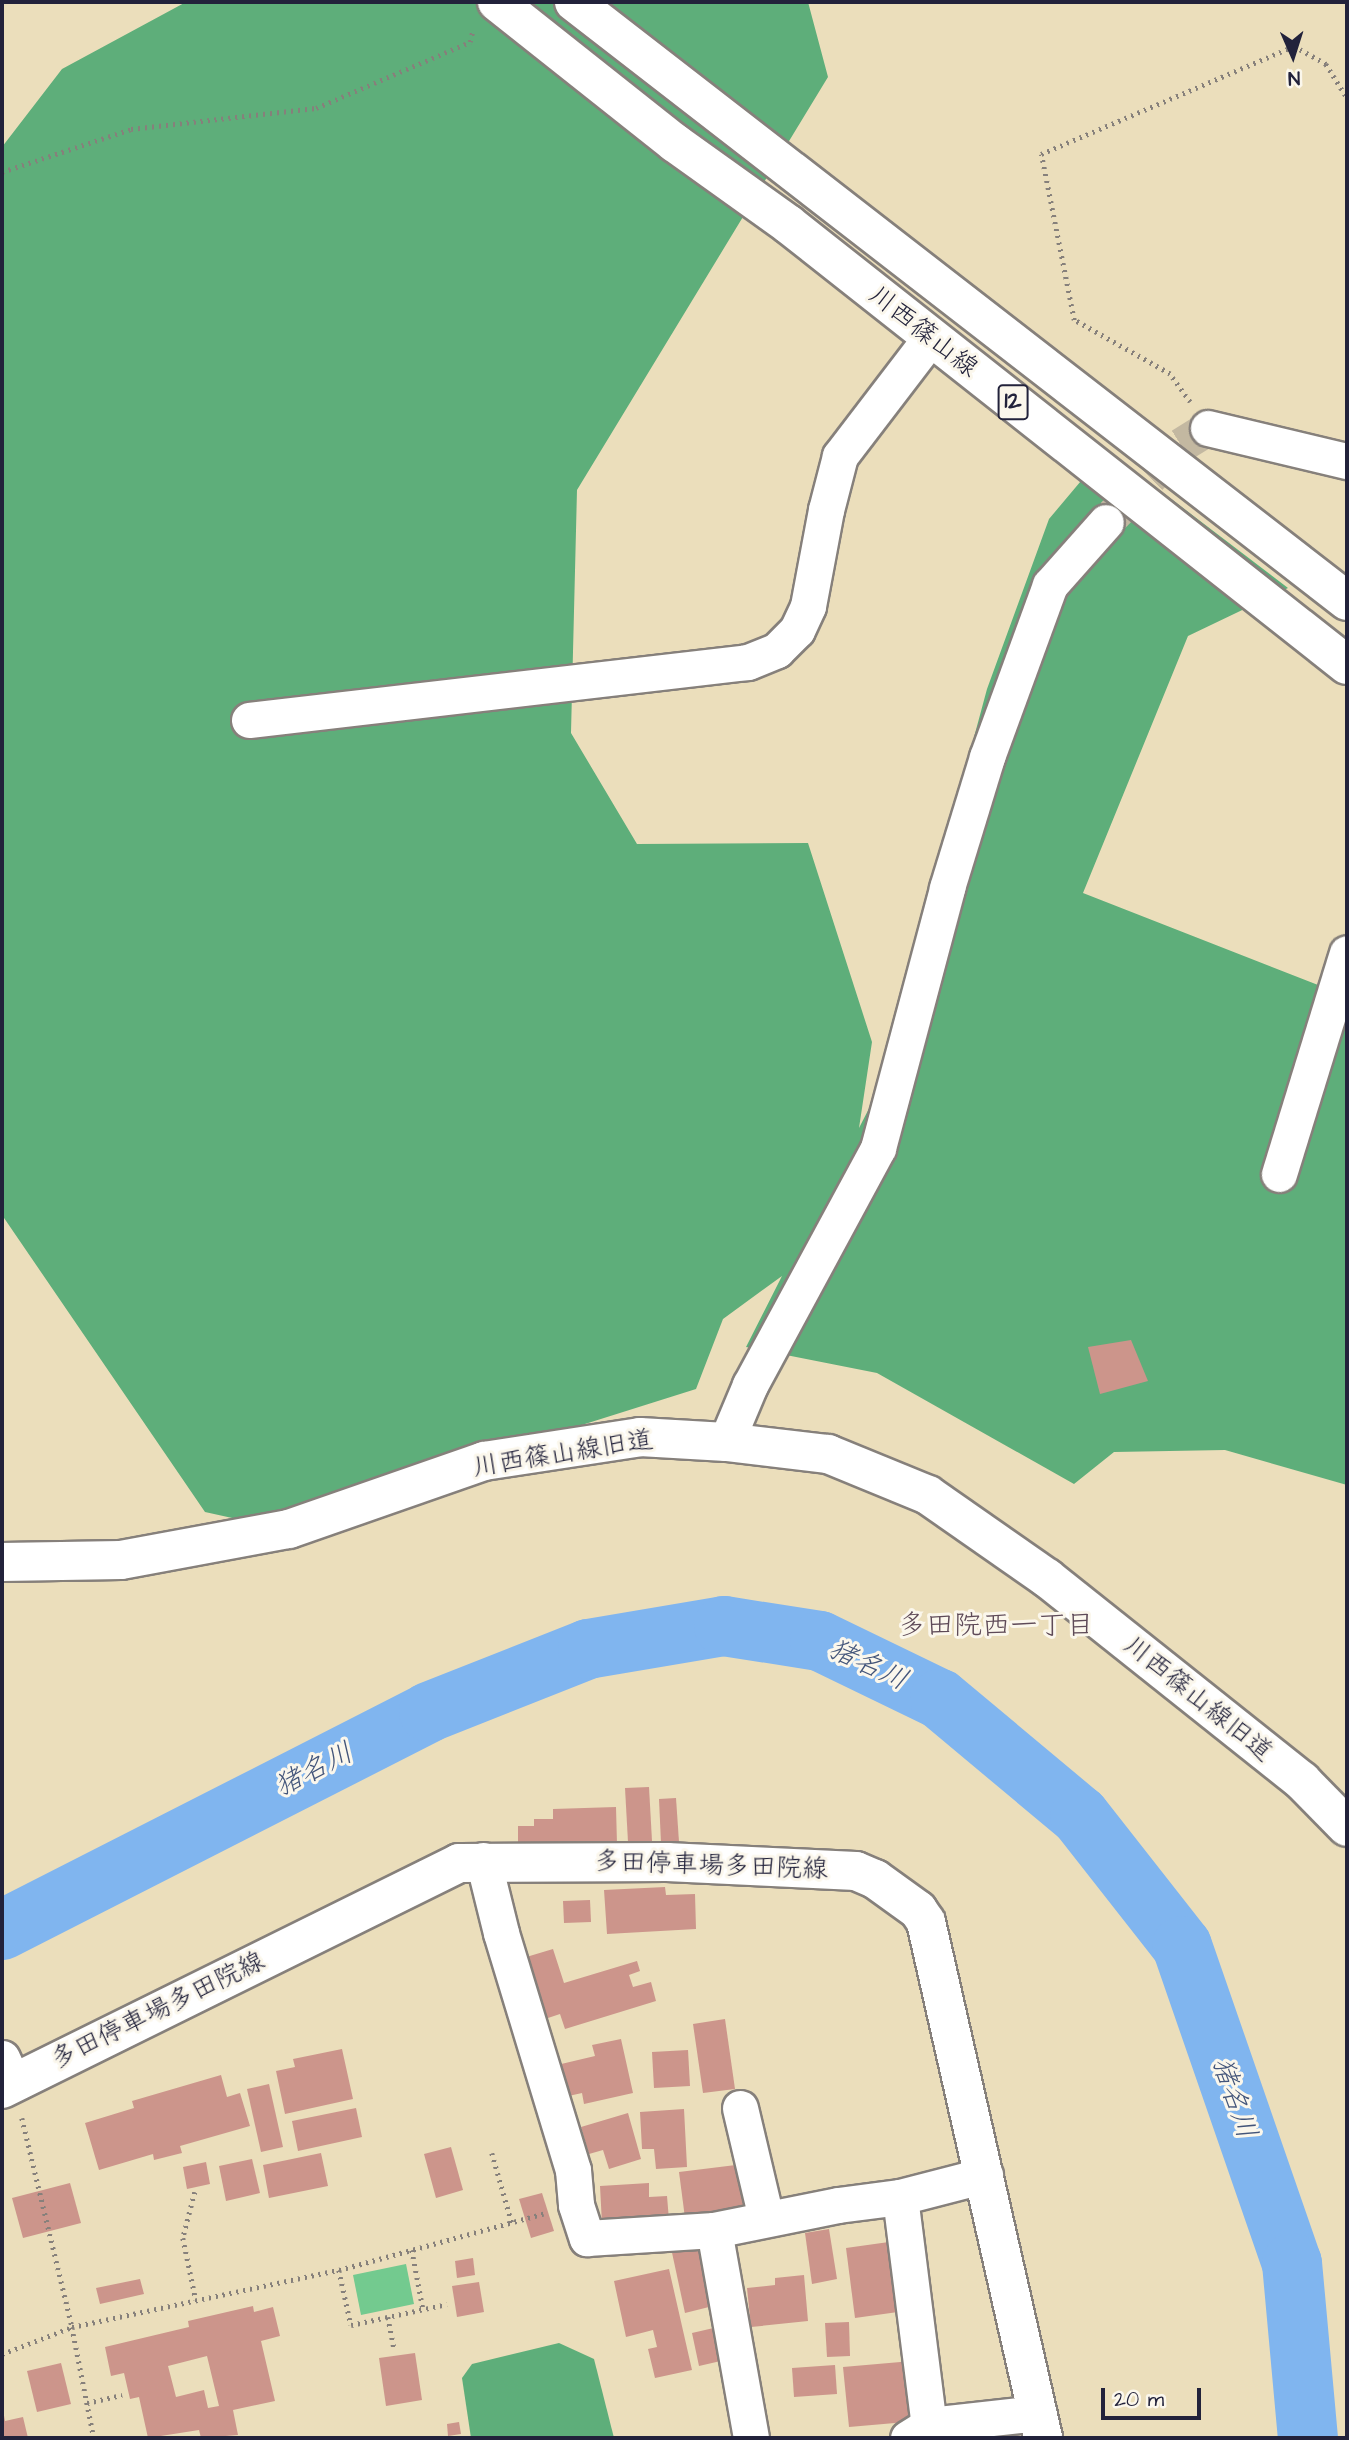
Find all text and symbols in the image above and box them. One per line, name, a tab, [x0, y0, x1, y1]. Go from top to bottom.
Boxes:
north arrow	[1258, 21, 1328, 91]
text: N	[1287, 64, 1301, 91]
street label: 川西篠山線	[862, 280, 984, 384]
road number: 12	[997, 382, 1029, 422]
street label: 川西篠山線旧道	[471, 1424, 655, 1484]
district label: 多田院西一丁目	[898, 1609, 1094, 1643]
street label: 川西篠山線旧道	[1117, 1630, 1279, 1768]
water label: 猪名川	[823, 1632, 913, 1698]
water label: 猪名川	[269, 1736, 359, 1804]
street label: 多田停車場多田院線	[594, 1846, 828, 1886]
street label: 多田停車場多田院線	[46, 1946, 270, 2076]
water label: 猪名川	[1204, 2053, 1264, 2143]
scale bar	[1104, 2374, 1204, 2418]
text: 20 m	[1114, 2385, 1164, 2414]

